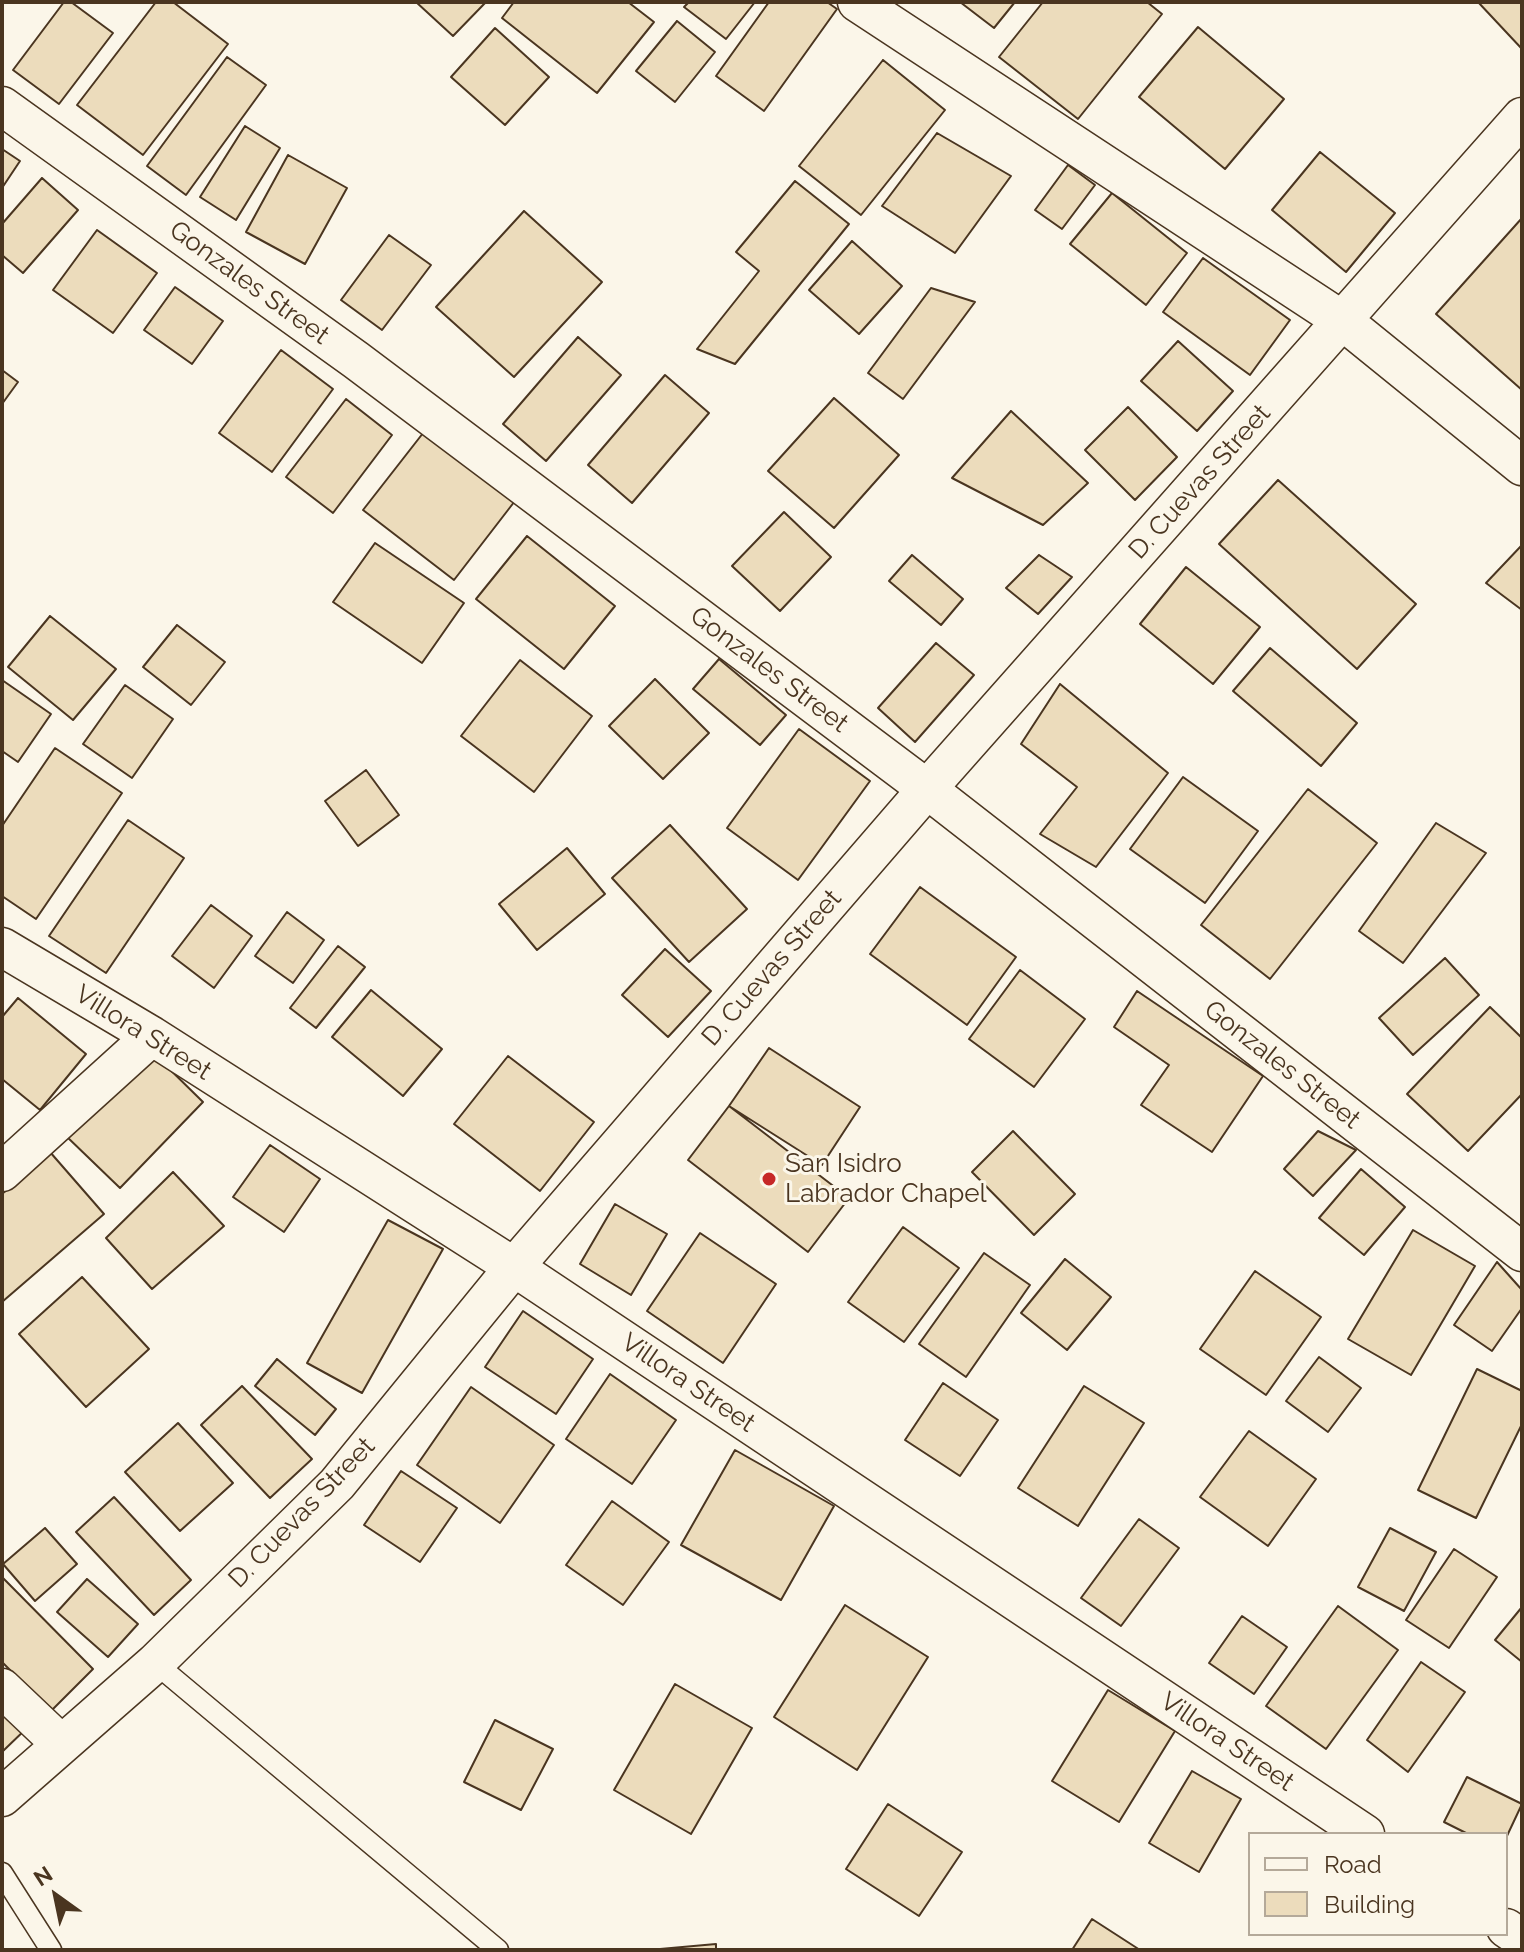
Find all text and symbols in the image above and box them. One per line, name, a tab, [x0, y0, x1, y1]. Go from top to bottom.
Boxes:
street label: Gonzales Street	[163, 215, 335, 351]
street label: D. Cuevas Street	[1123, 398, 1277, 566]
street label: Gonzales Street	[684, 600, 854, 740]
street label: D. Cuevas Street	[696, 883, 848, 1053]
street label: Villora Street	[69, 979, 217, 1087]
street label: Gonzales Street	[1198, 994, 1366, 1136]
place label: San Isidro Labrador Chapel	[785, 1148, 987, 1210]
marker: San Isidro Labrador Chapel	[760, 1170, 778, 1188]
street label: Villora Street	[615, 1327, 761, 1439]
street label: D. Cuevas Street	[222, 1431, 382, 1595]
street label: Villora Street	[1154, 1686, 1300, 1798]
legend	[1248, 1832, 1508, 1936]
text: Road	[1324, 1850, 1382, 1879]
north arrow	[16, 1856, 96, 1936]
text: N	[29, 1860, 57, 1891]
text: Building	[1324, 1890, 1415, 1919]

